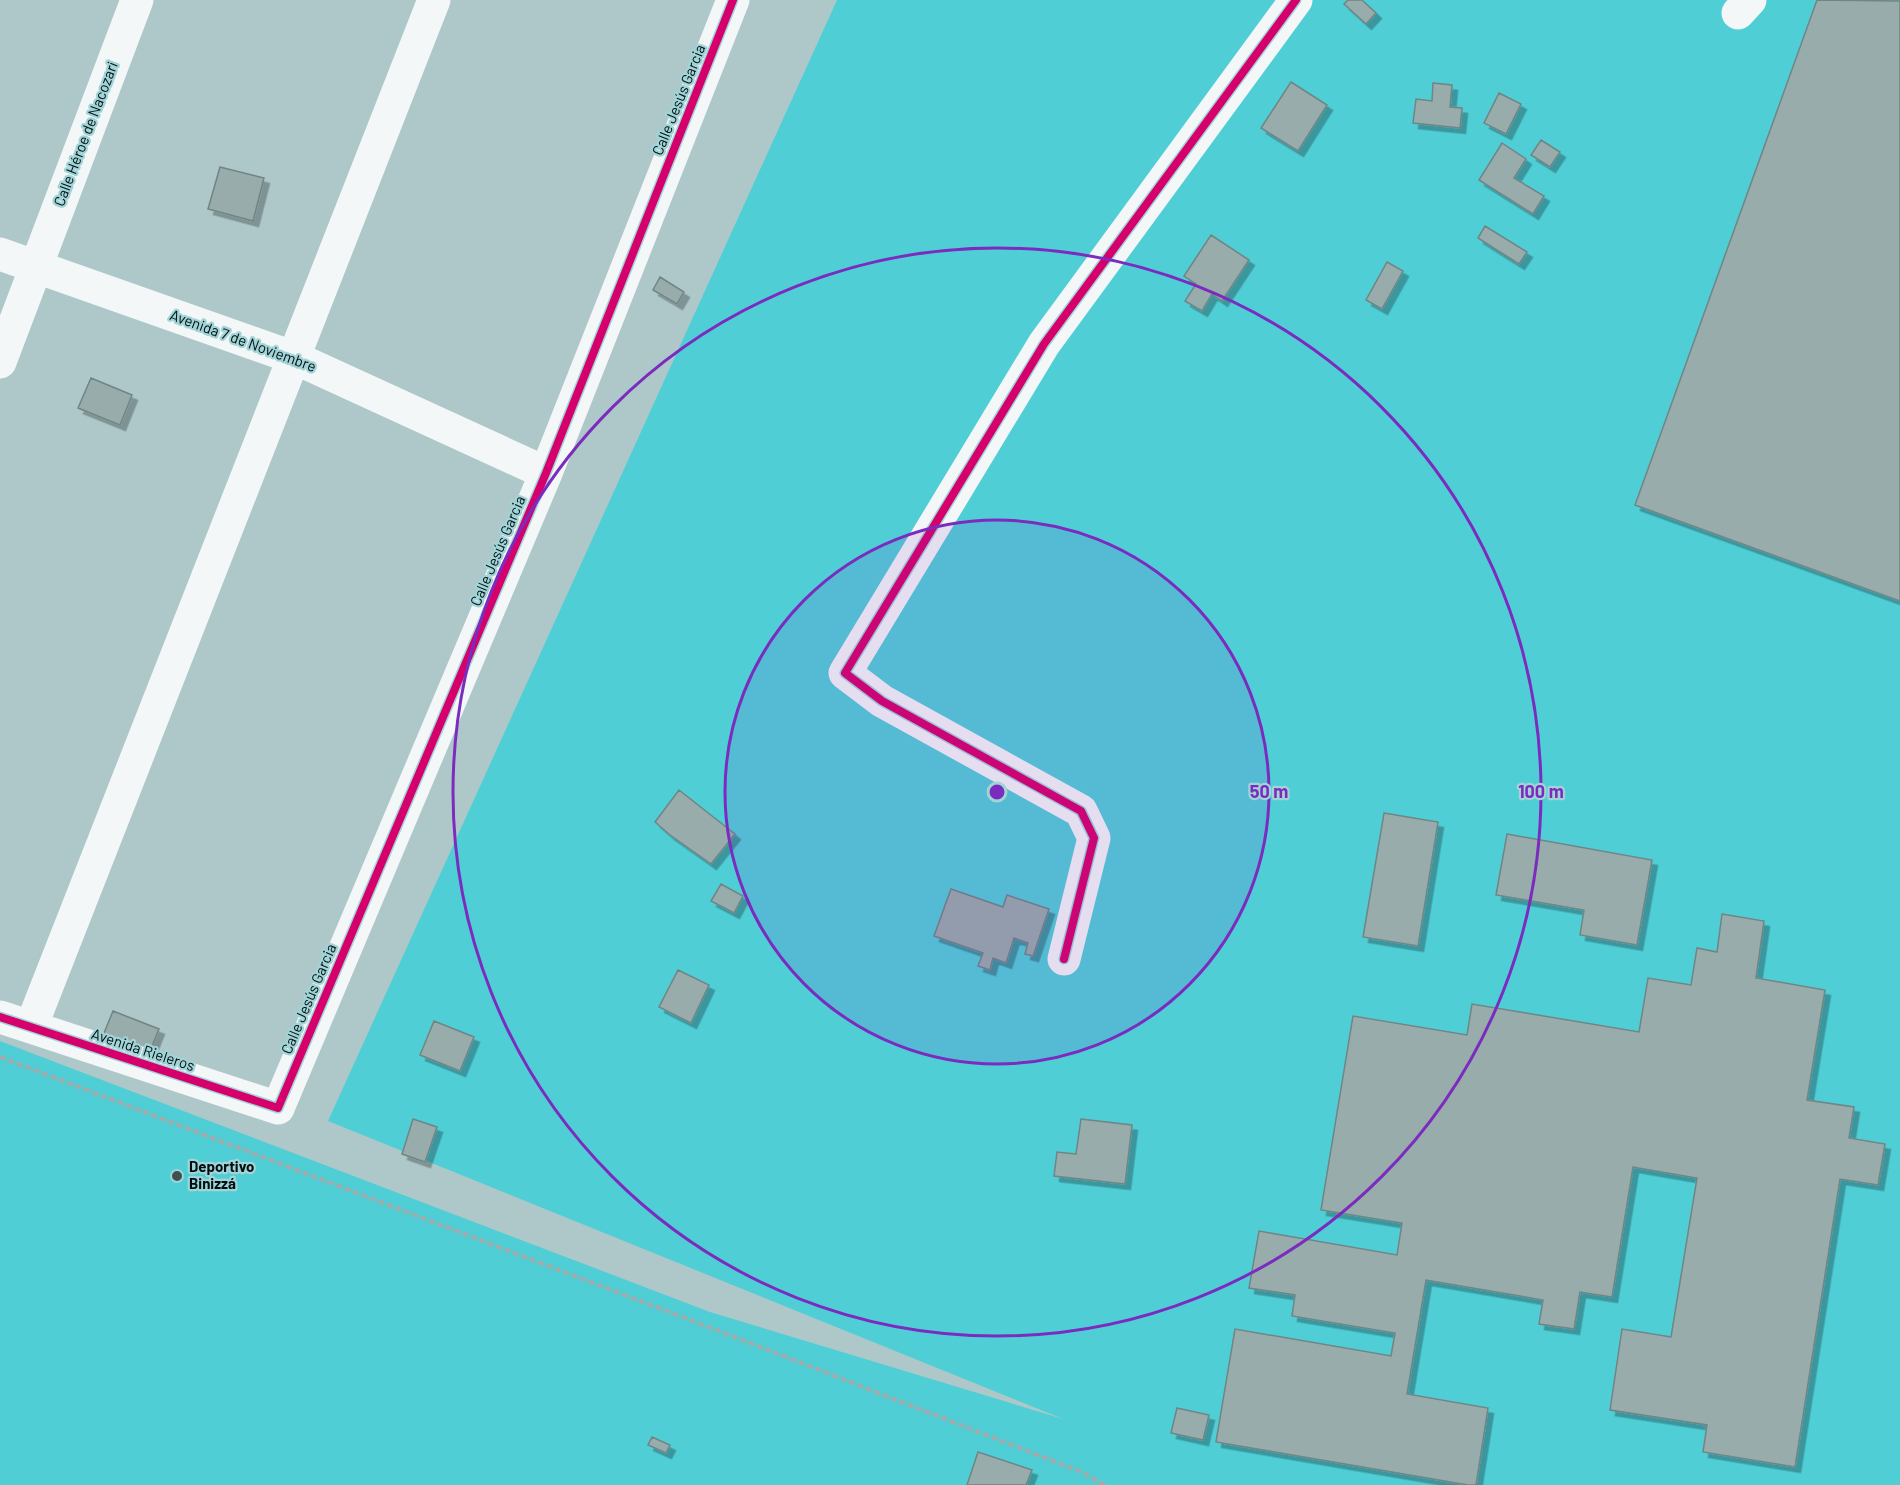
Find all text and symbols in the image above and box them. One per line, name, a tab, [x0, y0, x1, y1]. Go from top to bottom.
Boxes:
street label: Calle Jesús Garcia	[648, 42, 709, 158]
street label: Calle Héroe de Nacozari	[49, 59, 121, 209]
street label: Avenida 7 de Noviembre	[168, 305, 319, 375]
street label: Calle Jesús Garcia	[466, 493, 528, 608]
text: 50 m	[1250, 780, 1288, 802]
text: 100 m	[1518, 780, 1564, 802]
centre of rings	[987, 782, 1007, 802]
street label: Calle Jesús Garcia	[277, 941, 339, 1056]
street label: Avenida Rieleros	[89, 1024, 197, 1074]
place label: Deportivo Binizzá	[189, 1157, 254, 1192]
marker: Deportivo Binizzá	[170, 1169, 184, 1183]

